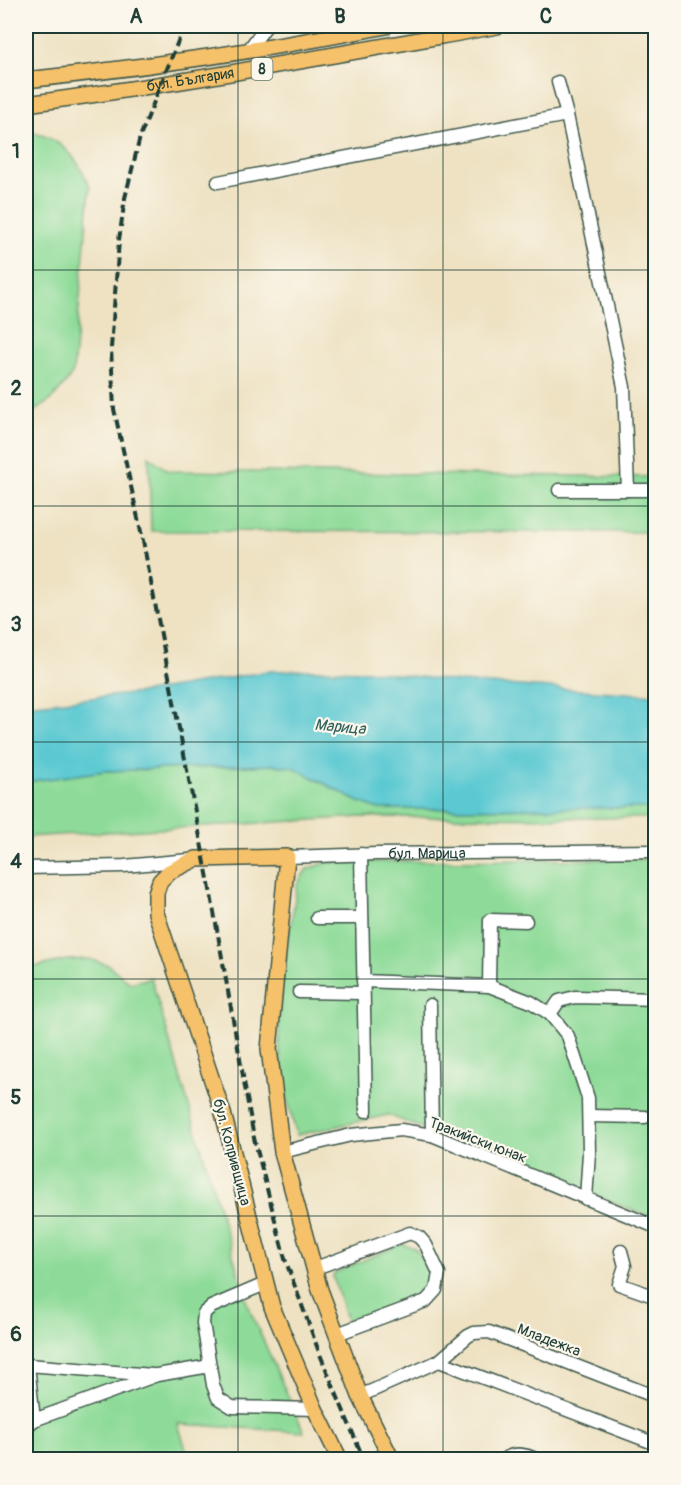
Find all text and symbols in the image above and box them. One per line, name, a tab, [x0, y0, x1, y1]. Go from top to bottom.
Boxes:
text: A	[130, 4, 143, 29]
text: B	[334, 4, 346, 29]
text: C	[540, 4, 552, 29]
road number: 8	[252, 58, 272, 80]
street label: бул. България	[145, 63, 236, 96]
text: 1	[12, 139, 20, 164]
text: 2	[10, 376, 22, 401]
text: 3	[10, 612, 22, 637]
water label: Марица	[314, 715, 368, 739]
street label: бул. Марица	[388, 844, 466, 864]
text: 4	[10, 849, 22, 874]
text: 5	[11, 1085, 22, 1110]
street label: бул. Копривщица	[208, 1097, 255, 1208]
street label: Тракийски юнак	[426, 1113, 530, 1168]
street label: Младежка	[514, 1320, 583, 1361]
text: 6	[10, 1322, 22, 1347]

